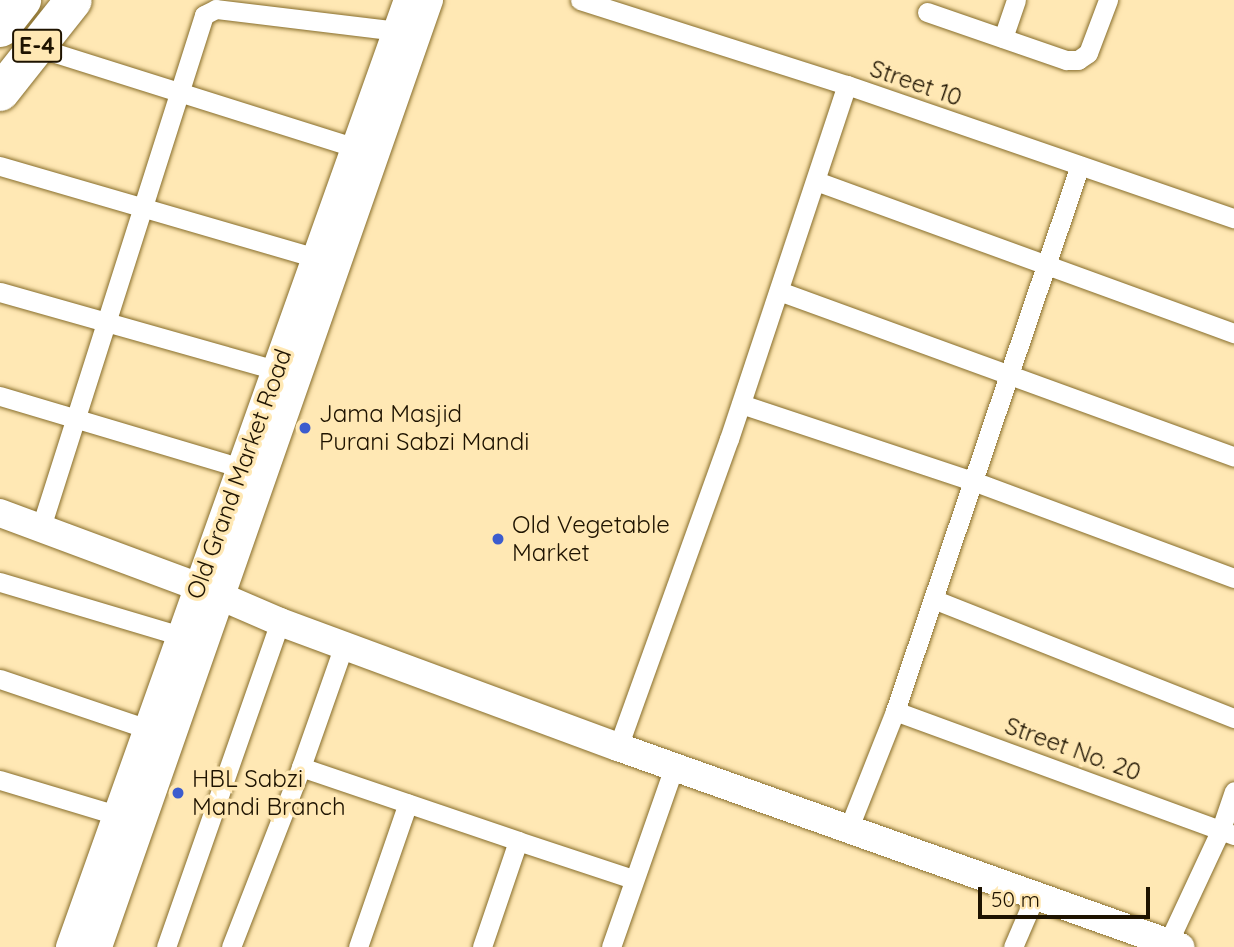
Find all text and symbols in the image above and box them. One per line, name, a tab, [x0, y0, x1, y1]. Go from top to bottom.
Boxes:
road number: E-4	[11, 26, 63, 66]
street label: Street 10	[866, 54, 966, 112]
street label: Old Grand Market Road	[180, 345, 298, 603]
place label: Jama Masjid Purani Sabzi Mandi	[319, 400, 529, 456]
marker: Jama Masjid Purani Sabzi Mandi	[297, 420, 313, 436]
place label: Old Vegetable Market	[512, 511, 670, 567]
marker: Old Vegetable Market	[490, 531, 506, 547]
street label: Street No. 20	[1001, 711, 1145, 787]
place label: HBL Sabzi Mandi Branch	[192, 765, 346, 821]
marker: HBL Sabzi Mandi Branch	[170, 785, 186, 801]
scale bar	[982, 874, 1154, 918]
text: 50 m	[991, 886, 1040, 912]

